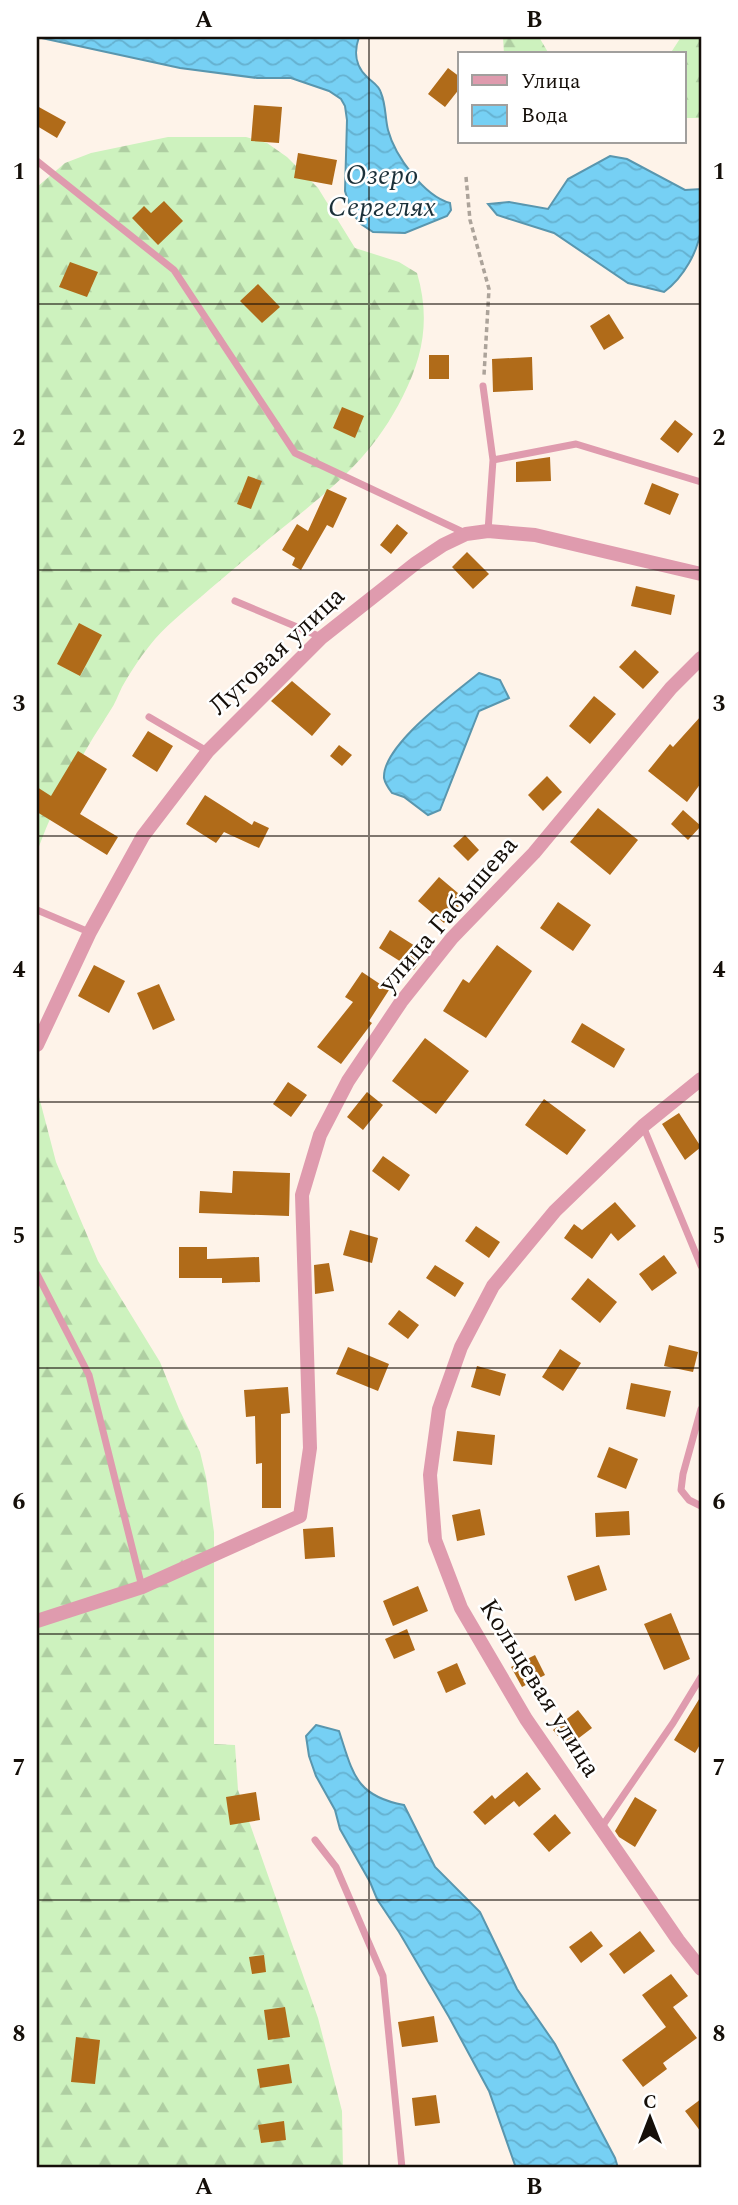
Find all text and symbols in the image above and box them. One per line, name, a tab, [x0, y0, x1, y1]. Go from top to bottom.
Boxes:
text: A	[195, 3, 213, 38]
text: B	[526, 3, 542, 38]
legend	[458, 52, 686, 144]
text: Улица	[521, 66, 581, 98]
text: Вода	[521, 100, 569, 132]
water label: Озеро Сергелях	[328, 154, 436, 229]
text: 1	[13, 155, 25, 190]
text: 1	[713, 155, 725, 190]
text: 2	[13, 421, 26, 456]
text: 2	[713, 421, 726, 456]
street label: Луговая улица	[200, 577, 354, 725]
text: 3	[13, 687, 26, 722]
text: 3	[713, 687, 726, 722]
street label: улица Габышева	[368, 826, 528, 1002]
text: 4	[13, 953, 26, 988]
text: 4	[713, 953, 726, 988]
text: 5	[13, 1219, 25, 1254]
text: 5	[713, 1219, 725, 1254]
text: 6	[13, 1485, 26, 1520]
text: 6	[713, 1485, 726, 1520]
street label: Кольцевая улица	[469, 1591, 611, 1785]
text: 7	[13, 1751, 25, 1786]
text: 7	[713, 1751, 725, 1786]
text: 8	[13, 2017, 25, 2052]
text: 8	[713, 2017, 725, 2052]
north arrow	[616, 2082, 686, 2152]
text: С	[643, 2088, 657, 2117]
text: A	[195, 2170, 213, 2205]
text: B	[526, 2170, 542, 2205]

